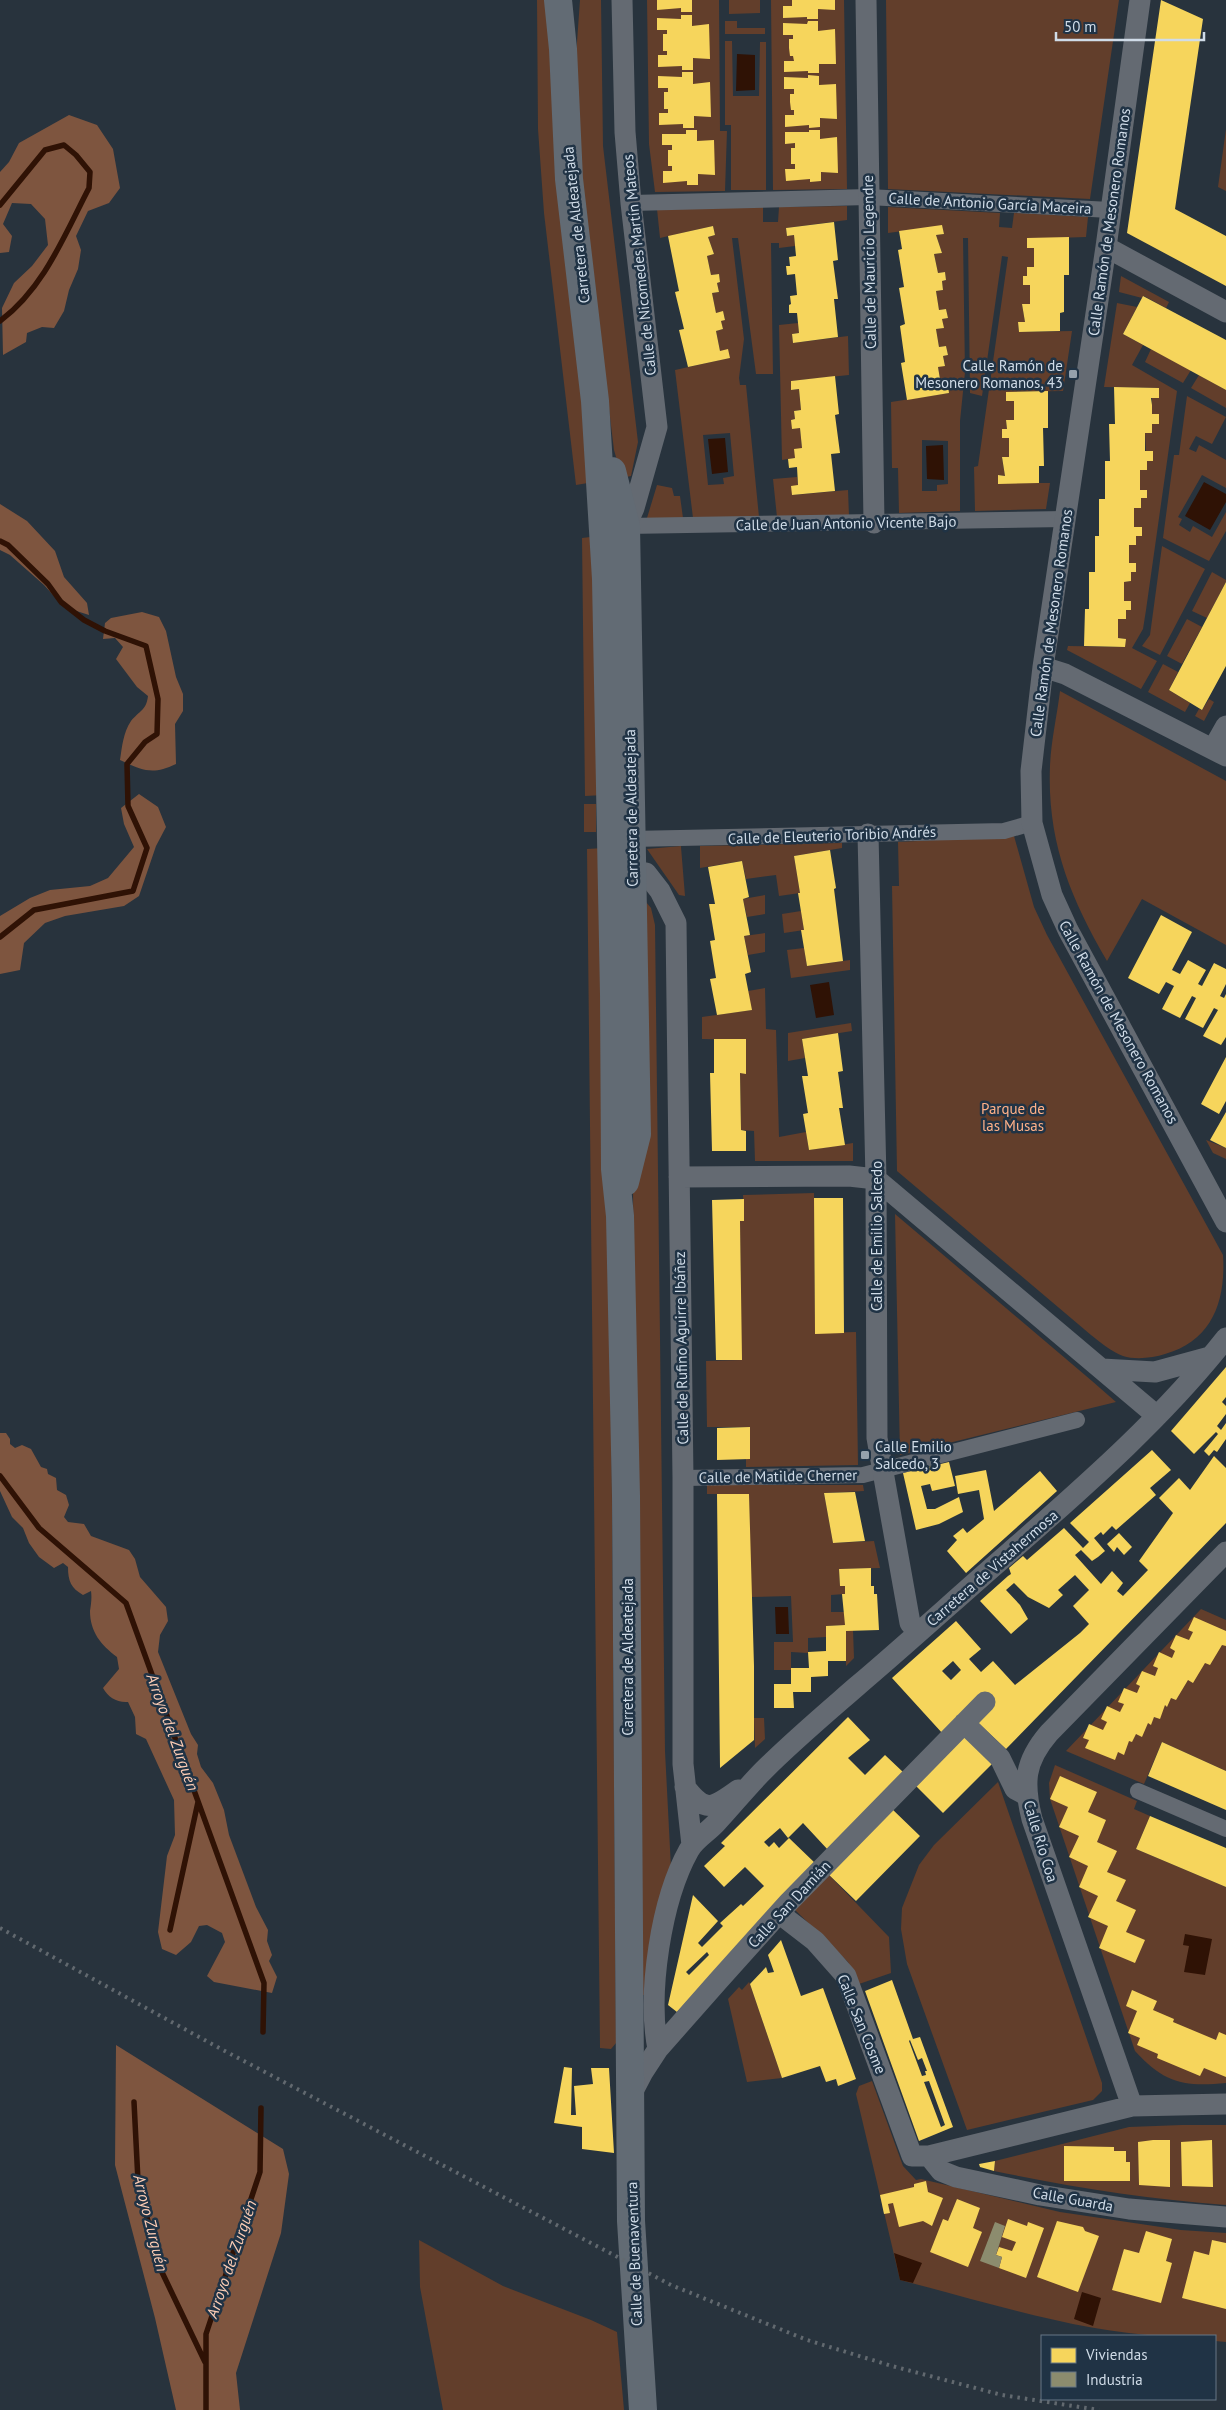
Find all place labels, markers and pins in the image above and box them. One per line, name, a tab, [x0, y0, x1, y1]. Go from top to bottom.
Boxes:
place label: Calle Ramón de Mesonero Romanos, 43	[915, 356, 1063, 392]
marker: Calle Ramón de Mesonero Romanos, 43	[1067, 368, 1079, 380]
place label: Calle Emilio Salcedo, 3	[875, 1437, 952, 1473]
marker: Calle Emilio Salcedo, 3	[859, 1449, 871, 1461]

